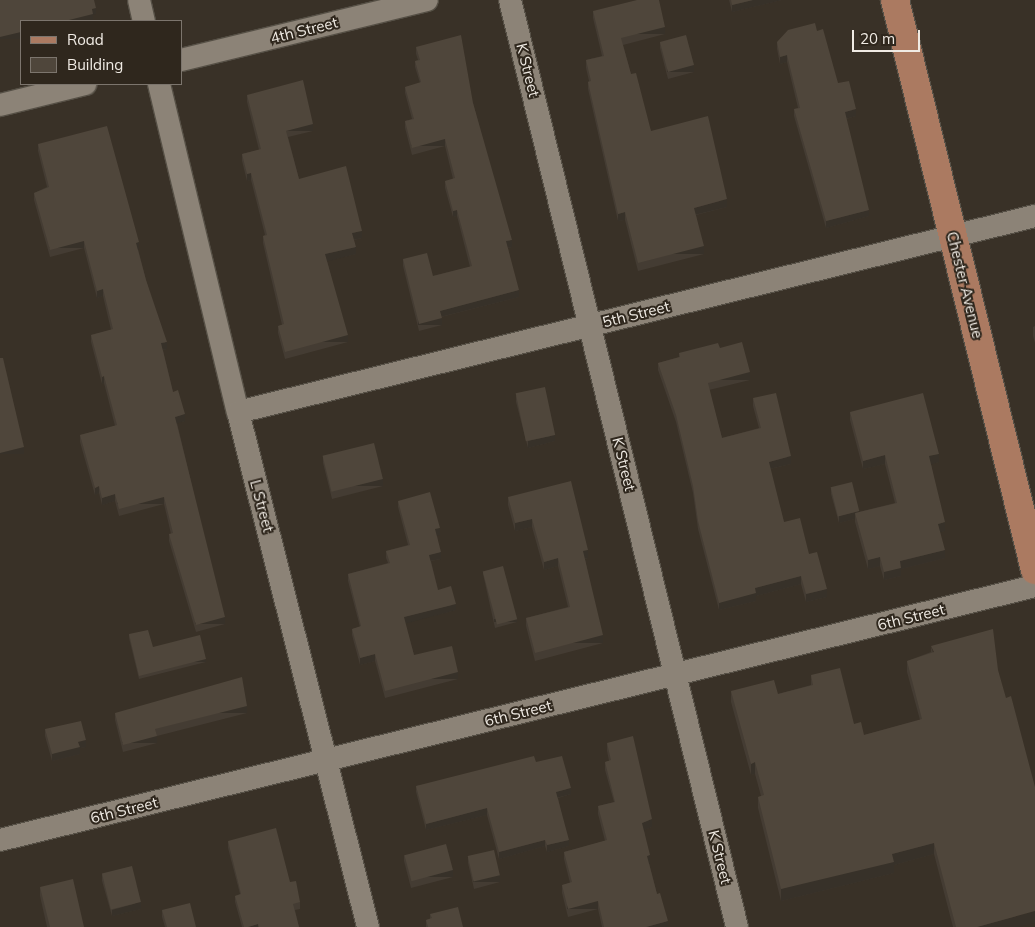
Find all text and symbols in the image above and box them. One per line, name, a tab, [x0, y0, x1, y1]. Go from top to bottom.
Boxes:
street label: 4th Street	[269, 13, 339, 47]
legend	[20, 20, 182, 85]
scale bar	[855, 20, 922, 52]
text: 20 m	[860, 29, 895, 48]
text: Road	[67, 30, 104, 49]
street label: K Street	[513, 41, 543, 99]
text: Building	[67, 55, 123, 74]
street label: Chester Avenue	[943, 230, 987, 340]
street label: 5th Street	[601, 297, 671, 331]
street label: K Street	[609, 435, 639, 493]
street label: L Street	[246, 478, 278, 534]
street label: 6th Street	[876, 600, 946, 634]
street label: 6th Street	[483, 696, 553, 730]
street label: 6th Street	[89, 793, 159, 827]
street label: K Street	[705, 828, 735, 886]

